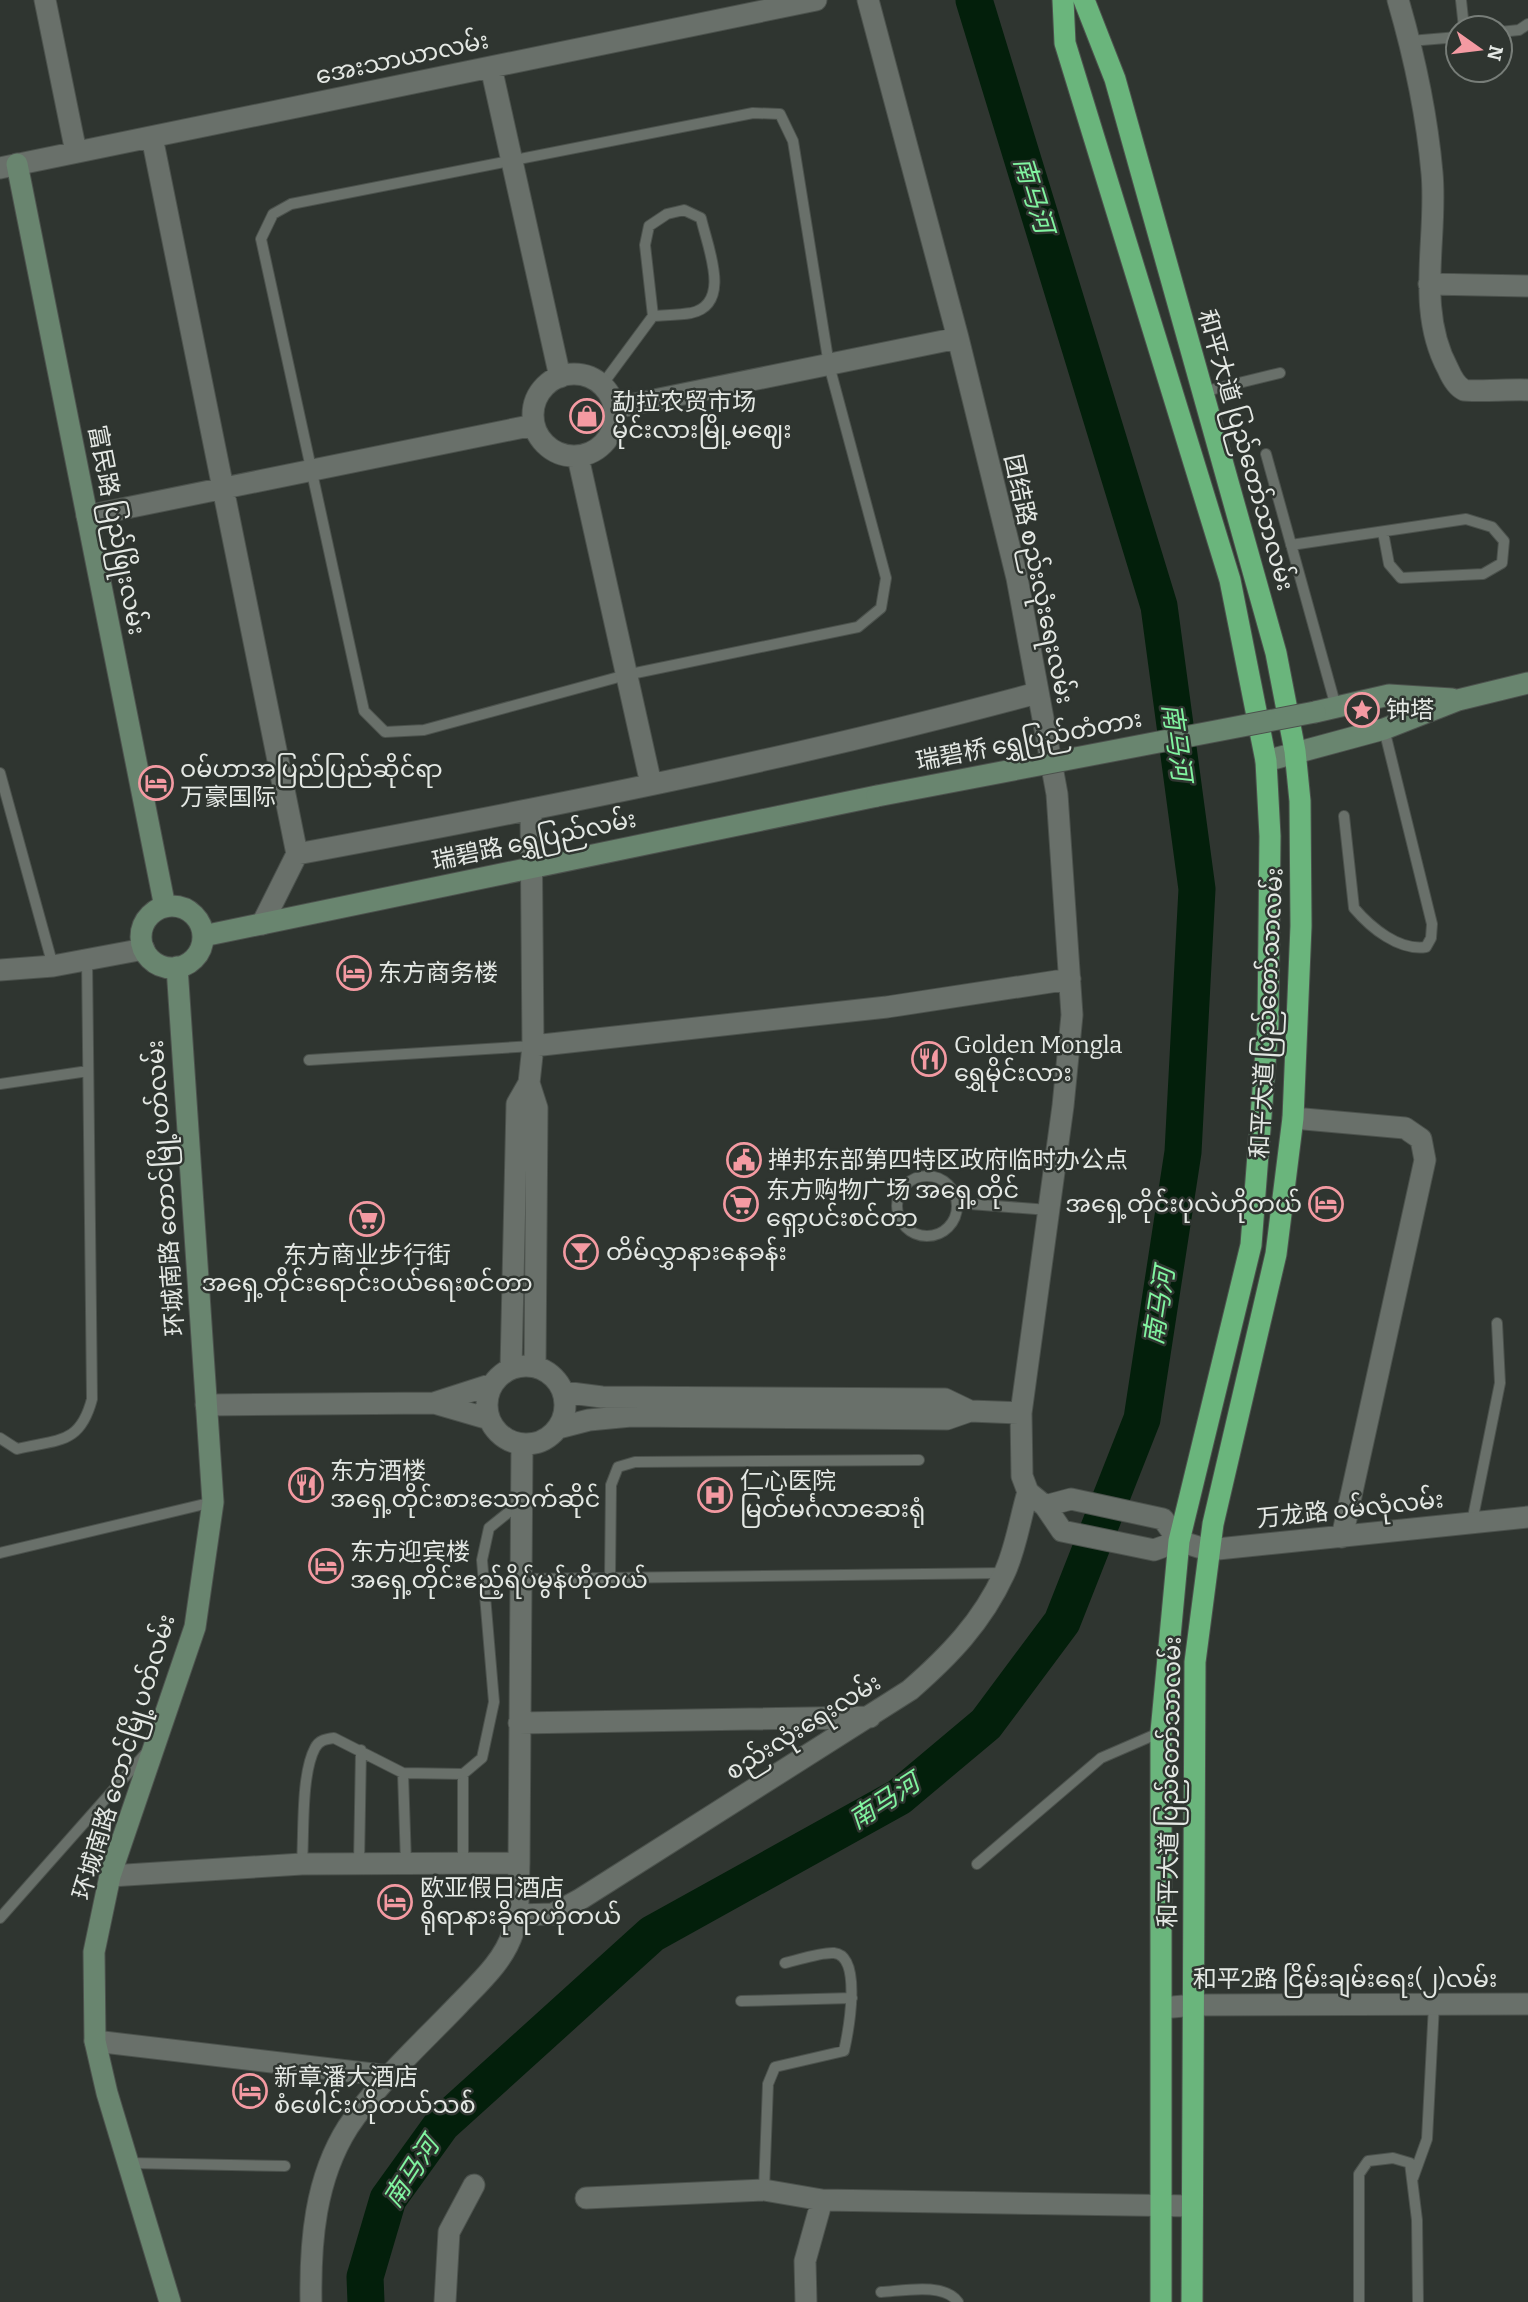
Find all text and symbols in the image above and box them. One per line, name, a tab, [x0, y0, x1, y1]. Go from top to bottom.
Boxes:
north arrow	[1444, 14, 1514, 84]
street label: အေးသာယာလမ်း	[312, 24, 491, 90]
text: N	[1482, 43, 1508, 63]
water label: 南马河	[1007, 153, 1061, 242]
street label: 和平大道 ပြည်တော်သာလမ်း	[1188, 306, 1302, 595]
place label: 勐拉农贸市场 မိုင်းလားမြို့မဈေး	[612, 388, 792, 449]
shop icon: 勐拉农贸市场 မိုင်းလားမြို့မဈေး	[568, 397, 606, 435]
street label: 富民路 ပြည်ဖြိုးလမ်း	[78, 422, 153, 638]
street label: 团结路 စည်းလုံးရေးလမ်း	[994, 451, 1081, 707]
place icon: 钟塔	[1343, 691, 1381, 729]
place label: 钟塔	[1386, 696, 1434, 724]
water label: 南马河	[1156, 701, 1198, 788]
street label: 瑞碧桥 ရွှေပြည်တံတား	[913, 702, 1145, 781]
place label: ဝမ်ဟာအပြည်ပြည်ဆိုင်ရာ 万豪国际	[180, 753, 443, 811]
hotel icon: ဝမ်ဟာအပြည်ပြည်ဆိုင်ရာ 万豪国际	[137, 764, 175, 802]
street label: 瑞碧路 ရွှေပြည်လမ်း	[429, 803, 640, 880]
street label: 和平大道 ပြည်တော်သာလမ်း	[1243, 867, 1294, 1159]
hotel icon: 东方商务楼	[335, 954, 373, 992]
place label: 东方商务楼	[378, 959, 498, 987]
place label: Golden Mongla ရွှေမိုင်းလား	[954, 1031, 1123, 1092]
street label: 环城南路 တောင်မြို့ပတ်လမ်း	[139, 1039, 194, 1337]
restaurant icon: Golden Mongla ရွှေမိုင်းလား	[910, 1040, 948, 1078]
public building icon: 掸邦东部第四特区政府临时办公点	[725, 1141, 763, 1179]
place label: 掸邦东部第四特区政府临时办公点	[768, 1146, 1128, 1174]
place label: 东方购物广场 အရှေ့တိုင် ရှော့ပင်းစင်တာ	[766, 1174, 1019, 1237]
supermarket icon: 东方购物广场 အရှေ့တိုင် ရှော့ပင်းစင်တာ	[722, 1185, 760, 1223]
hotel icon: အရှေ့တိုင်းပုလဲဟိုတယ်	[1307, 1185, 1345, 1223]
place label: အရှေ့တိုင်းပုလဲဟိုတယ်	[1065, 1188, 1302, 1223]
supermarket icon: 东方商业步行街 အရှေ့တိုင်းရောင်းဝယ်ရေးစင်တာ	[348, 1200, 386, 1238]
bar icon: တိမ်လွှာနားနေခန်း	[562, 1233, 600, 1271]
place label: တိမ်လွှာနားနေခန်း	[606, 1236, 787, 1271]
place label: 东方商业步行街 အရှေ့တိုင်းရောင်းဝယ်ရေးစင်တာ	[201, 1241, 533, 1302]
water label: 南马河	[1138, 1260, 1182, 1347]
place label: 东方酒楼 အရှေ့တိုင်းစားသောက်ဆိုင်	[330, 1457, 600, 1518]
restaurant icon: 东方酒楼 အရှေ့တိုင်းစားသောက်ဆိုင်	[287, 1466, 325, 1504]
place label: 仁心医院 မြတ်မင်္ဂလာဆေးရုံ	[740, 1467, 925, 1528]
hospital icon: 仁心医院 မြတ်မင်္ဂလာဆေးရုံ	[696, 1476, 734, 1514]
street label: 万龙路 ဝမ်လုံလမ်း	[1255, 1483, 1445, 1538]
place label: 东方迎宾楼 အရှေ့တိုင်းဧည့်ရိပ်မွန်ဟိုတယ်	[350, 1538, 648, 1599]
hotel icon: 东方迎宾楼 အရှေ့တိုင်းဧည့်ရိပ်မွန်ဟိုတယ်	[307, 1547, 345, 1585]
street label: 环城南路 တောင်မြို့ပတ်လမ်း	[65, 1610, 186, 1904]
street label: 和平大道 ပြည်တော်သာလမ်း	[1151, 1636, 1192, 1928]
street label: စည်းလုံးရေးလမ်း	[719, 1666, 888, 1790]
water label: 南马河	[843, 1764, 930, 1836]
place label: 欧亚假日酒店 ရိုရာနားခိုရာဟိုတယ်	[420, 1874, 621, 1935]
hotel icon: 欧亚假日酒店 ရိုရာနားခိုရာဟိုတယ်	[376, 1883, 414, 1921]
street label: 和平2路 ငြိမ်းချမ်းရေး(၂)လမ်း	[1193, 1963, 1497, 1998]
place label: 新章潘大酒店 စံဖေါင်းဟိုတယ်သစ်	[274, 2063, 476, 2124]
hotel icon: 新章潘大酒店 စံဖေါင်းဟိုတယ်သစ်	[231, 2072, 269, 2110]
water label: 南马河	[377, 2127, 448, 2213]

